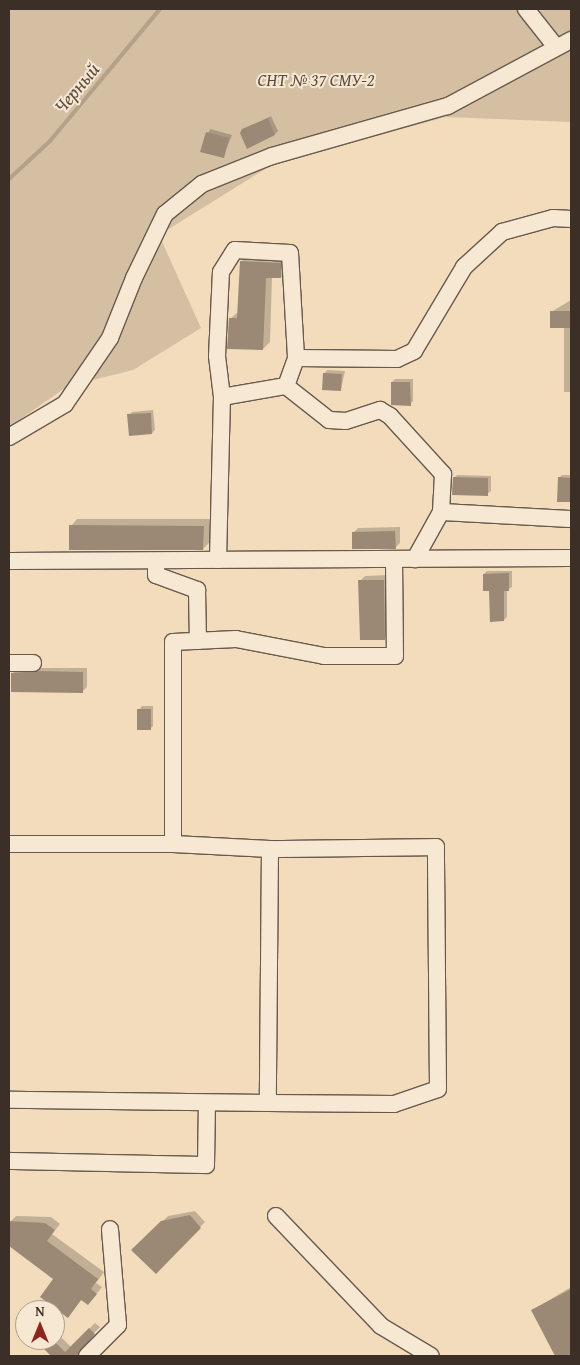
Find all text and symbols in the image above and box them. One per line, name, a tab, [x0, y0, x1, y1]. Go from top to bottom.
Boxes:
water label: Черный	[49, 58, 105, 118]
park label: СНТ № 37 СМУ-2	[257, 69, 375, 91]
north arrow	[15, 1300, 65, 1350]
text: N	[35, 1301, 45, 1321]

